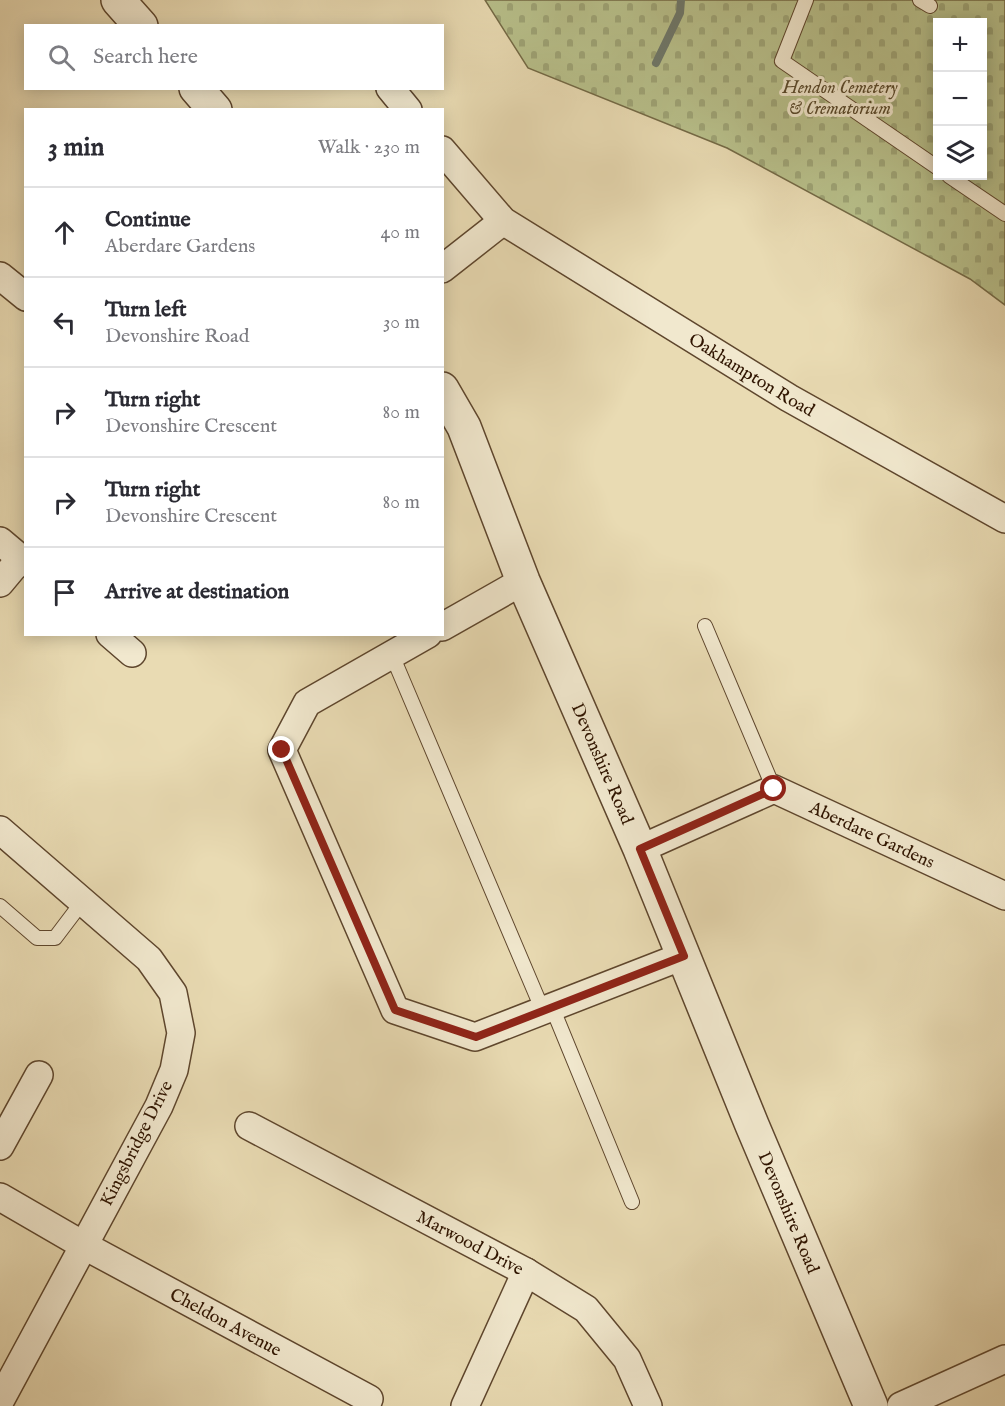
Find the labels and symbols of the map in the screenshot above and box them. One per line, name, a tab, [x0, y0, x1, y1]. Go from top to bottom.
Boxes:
park label: Hendon Cemetery & Crematorium	[781, 77, 898, 121]
street label: Oakhampton Road	[684, 329, 818, 423]
street label: Devonshire Road	[565, 700, 638, 829]
route end	[268, 736, 294, 762]
route start	[760, 775, 786, 801]
street label: Aberdare Gardens	[804, 797, 938, 875]
street label: Kingsbridge Drive	[96, 1077, 179, 1210]
street label: Devonshire Road	[752, 1149, 824, 1278]
street label: Marwood Drive	[412, 1206, 527, 1282]
street label: Cheldon Avenue	[165, 1284, 285, 1363]

